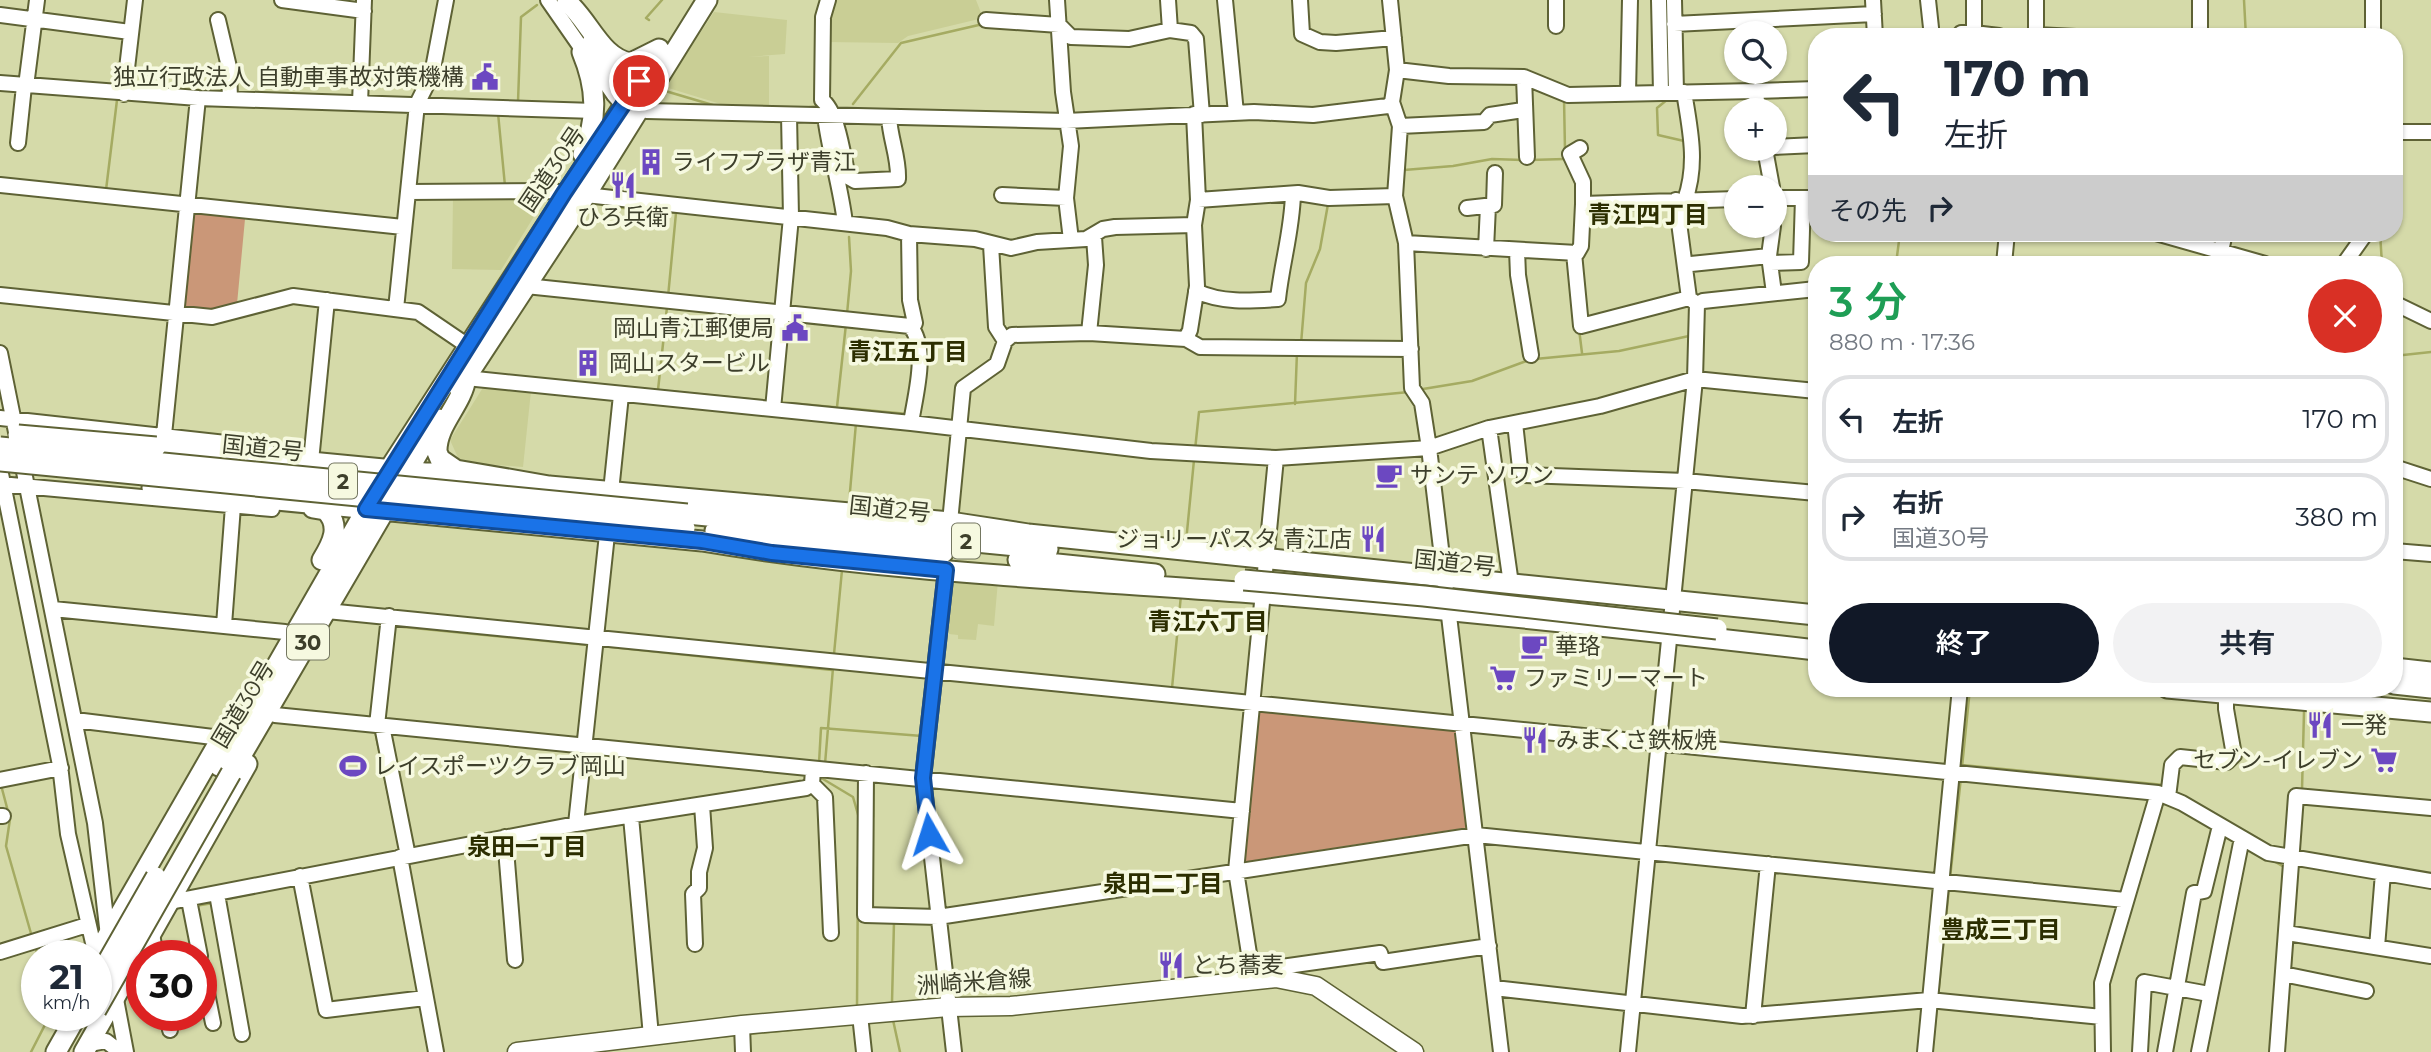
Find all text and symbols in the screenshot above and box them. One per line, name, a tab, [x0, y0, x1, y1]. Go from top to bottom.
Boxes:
map controls	[1724, 21, 1787, 238]
button: search	[1724, 21, 1787, 84]
text: 170 m	[1944, 49, 2091, 108]
pin	[609, 51, 669, 111]
icon: left	[1829, 56, 1920, 147]
public building icon: 独立行政法人 自動車事故対策機構	[470, 62, 500, 92]
icon: arrive	[620, 62, 658, 100]
place label: 独立行政法人 自動車事故対策機構	[113, 63, 464, 91]
button: +	[1724, 98, 1787, 161]
text: 左折	[1944, 115, 2008, 154]
street label: 国道30号	[513, 121, 591, 217]
building icon: ライフプラザ青江	[636, 147, 666, 177]
place label: ライフプラザ青江	[672, 148, 856, 176]
restaurant icon: ひろ兵衛	[608, 170, 638, 200]
button: −	[1724, 175, 1787, 238]
icon: right	[1921, 189, 1959, 227]
text: その先	[1829, 195, 1907, 227]
district label: 青江四丁目	[1588, 200, 1708, 229]
place label: ひろ兵衛	[577, 203, 669, 231]
text: 3 分	[1829, 276, 1907, 328]
button: close	[2308, 279, 2382, 353]
public building icon: 岡山青江郵便局	[780, 313, 810, 343]
place label: 岡山青江郵便局	[613, 314, 774, 342]
text: 880 m · 17:36	[1829, 328, 1975, 356]
district label: 青江五丁目	[848, 337, 968, 366]
building icon: 岡山スタービル	[573, 348, 603, 378]
place label: 岡山スタービル	[609, 349, 770, 377]
icon: left	[1833, 400, 1871, 438]
text: 170 m	[2302, 403, 2378, 435]
text: 左折	[1892, 406, 1944, 438]
street label: 国道2号	[221, 430, 305, 466]
cafe icon: サンテ ソワン	[1374, 460, 1404, 490]
place label: サンテ ソワン	[1410, 461, 1554, 489]
road number: 2	[329, 463, 357, 498]
text: 右折	[1892, 487, 1944, 519]
street label: 国道2号	[848, 491, 932, 527]
icon: right	[1833, 498, 1871, 536]
text: 380 m	[2295, 501, 2378, 533]
road number: 2	[952, 524, 980, 558]
restaurant icon: ジョリーパスタ 青江店	[1358, 524, 1388, 554]
text: 国道30号	[1892, 524, 1989, 552]
place label: ジョリーパスタ 青江店	[1116, 525, 1352, 553]
street label: 国道2号	[1413, 545, 1497, 581]
button: 終了	[1829, 603, 2099, 683]
button: 共有	[2113, 603, 2382, 683]
district label: 青江六丁目	[1148, 607, 1268, 636]
road number: 30	[287, 624, 329, 660]
cafe icon: 華珞	[1519, 631, 1549, 661]
place label: 華珞	[1555, 632, 1601, 660]
street label: 国道30号	[206, 655, 280, 753]
supermarket icon: ファミリーマート	[1488, 663, 1518, 693]
place label: ファミリーマート	[1524, 664, 1708, 692]
restaurant icon: 一発	[2305, 710, 2335, 740]
place label: 一発	[2341, 711, 2387, 739]
restaurant icon: みまくさ鉄板焼	[1520, 725, 1550, 755]
place label: みまくさ鉄板焼	[1556, 726, 1717, 754]
supermarket icon: セブン-イレブン	[2369, 745, 2399, 775]
place label: セブン-イレブン	[2193, 746, 2363, 774]
sports icon: レイスポーツクラブ岡山	[338, 751, 368, 781]
place label: レイスポーツクラブ岡山	[374, 752, 626, 780]
position arrow	[892, 797, 966, 871]
district label: 泉田一丁目	[467, 832, 587, 861]
district label: 泉田二丁目	[1103, 869, 1223, 898]
district label: 豊成三丁目	[1941, 915, 2061, 944]
speed limit sign: 30	[126, 940, 217, 1031]
restaurant icon: とち蕎麦	[1156, 950, 1186, 980]
place label: とち蕎麦	[1192, 951, 1284, 979]
text: 21	[49, 955, 84, 998]
street label: 洲崎米倉線	[916, 964, 1032, 1000]
text: km/h	[42, 992, 91, 1014]

